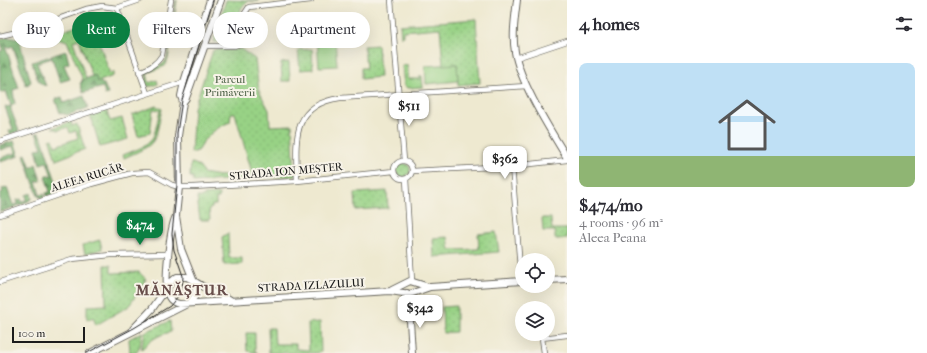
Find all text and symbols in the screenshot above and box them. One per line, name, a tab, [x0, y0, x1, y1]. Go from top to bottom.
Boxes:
chip: Buy	[12, 12, 64, 48]
chip: Rent	[72, 12, 130, 48]
chip: Filters	[138, 12, 205, 48]
chip: New	[213, 12, 268, 48]
chip: Apartment	[276, 12, 370, 48]
icon: filters	[893, 13, 915, 35]
text: 4 homes	[579, 14, 639, 34]
park label: Parcul Primăverii	[205, 73, 256, 99]
icon: home	[711, 89, 783, 161]
pin: $511	[385, 93, 433, 127]
text: $511	[398, 98, 420, 113]
pin: $362	[481, 146, 529, 180]
text: $362	[492, 151, 518, 166]
street label: ALEEA RUCĂR	[48, 160, 126, 195]
street label: STRADA ION MEȘTER	[229, 160, 344, 183]
text: $474/mo	[579, 195, 643, 215]
pin: $474	[116, 212, 164, 246]
text: 4 rooms · 96 m²	[579, 215, 663, 230]
text: $474	[126, 217, 154, 232]
text: Aleea Peana	[579, 230, 646, 245]
map controls	[515, 253, 555, 341]
button: locate	[515, 253, 555, 293]
street label: STRADA IZLAZULUI	[257, 276, 365, 295]
district label: MĂNĂȘTUR	[135, 281, 228, 299]
pin: $342	[396, 295, 444, 329]
text: $342	[407, 300, 433, 315]
button: layers	[515, 301, 555, 341]
scale bar	[12, 325, 85, 344]
text: 100 m	[18, 327, 46, 340]

